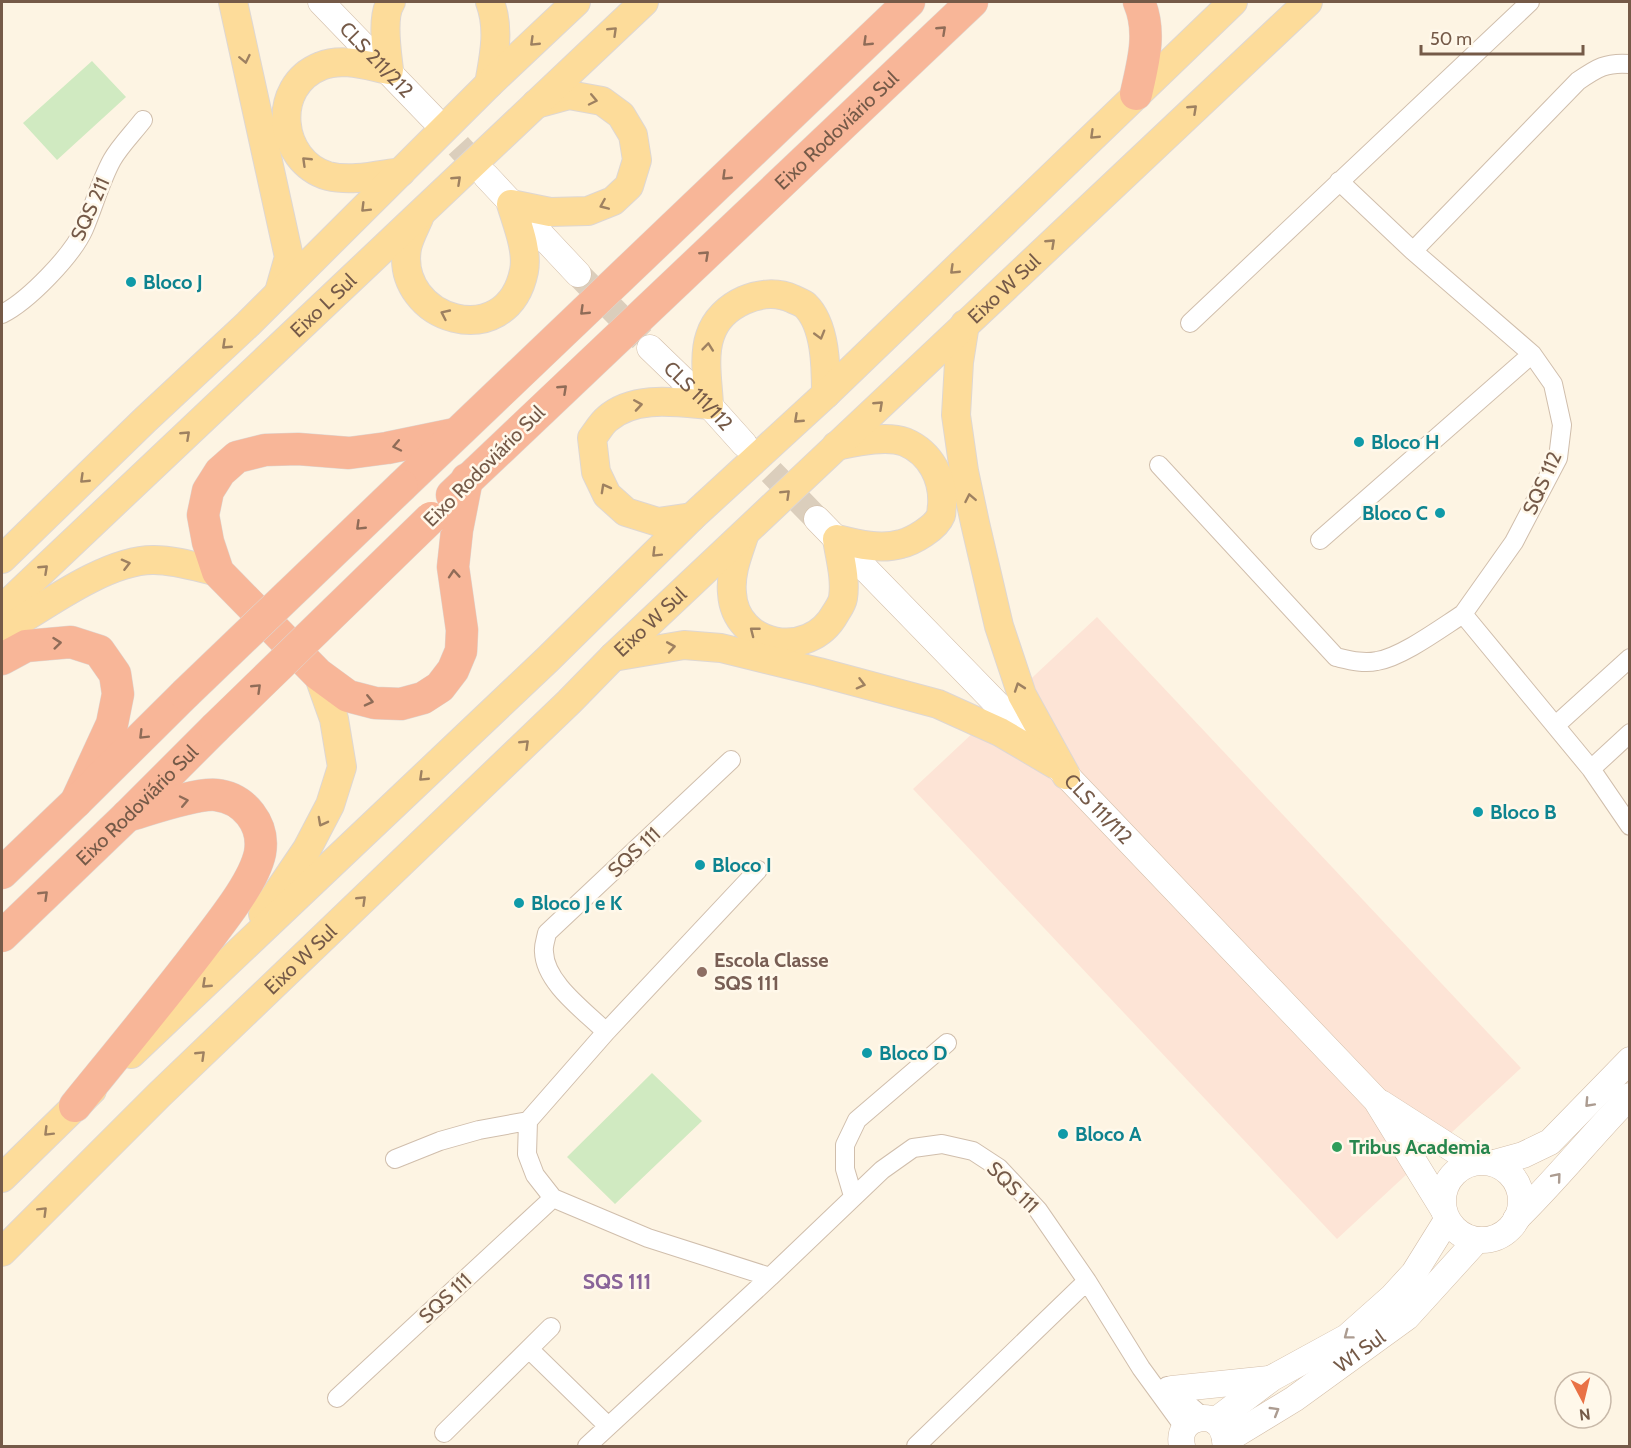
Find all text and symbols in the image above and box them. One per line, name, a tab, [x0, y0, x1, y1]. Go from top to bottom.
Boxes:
street label: CLS 211/212	[335, 17, 419, 102]
scale bar	[1421, 18, 1583, 56]
one-way arrow	[607, 27, 617, 38]
one-way arrow	[934, 27, 945, 38]
text: 50 m	[1430, 28, 1472, 50]
one-way arrow	[530, 35, 540, 46]
one-way arrow	[863, 35, 873, 46]
one-way arrow	[238, 53, 251, 63]
street label: Eixo Rodoviário Sul	[770, 66, 904, 195]
one-way arrow	[588, 93, 598, 106]
one-way arrow	[1187, 105, 1197, 116]
one-way arrow	[1090, 127, 1101, 138]
one-way arrow	[303, 157, 313, 168]
one-way arrow	[722, 169, 733, 180]
street label: SQS 211	[65, 174, 115, 244]
one-way arrow	[449, 176, 460, 187]
one-way arrow	[599, 197, 610, 209]
one-way arrow	[361, 201, 372, 212]
one-way arrow	[1044, 239, 1055, 250]
street label: Eixo W Sul	[963, 249, 1045, 328]
one-way arrow	[697, 251, 708, 262]
one-way arrow	[950, 263, 960, 274]
street label: Eixo L Sul	[285, 268, 361, 342]
place label: Bloco J	[143, 270, 203, 294]
marker: Bloco J	[124, 275, 138, 289]
one-way arrow	[581, 304, 591, 315]
one-way arrow	[440, 309, 451, 321]
one-way arrow	[813, 329, 825, 340]
one-way arrow	[222, 338, 233, 349]
one-way arrow	[702, 342, 714, 351]
street label: CLS 111/112	[659, 356, 738, 435]
one-way arrow	[555, 385, 566, 396]
street label: Eixo Rodoviário Sul	[418, 400, 550, 532]
one-way arrow	[633, 400, 643, 412]
one-way arrow	[872, 402, 883, 413]
one-way arrow	[794, 412, 804, 423]
place label: Bloco H	[1371, 430, 1439, 454]
one-way arrow	[180, 431, 190, 442]
marker: Bloco H	[1352, 435, 1366, 449]
one-way arrow	[393, 439, 403, 452]
street label: SQS 112	[1517, 448, 1567, 518]
one-way arrow	[81, 472, 91, 483]
one-way arrow	[600, 484, 612, 494]
one-way arrow	[779, 491, 790, 502]
one-way arrow	[964, 494, 977, 504]
place label: Bloco C	[1362, 501, 1428, 525]
marker: Bloco C	[1433, 506, 1447, 520]
one-way arrow	[356, 519, 367, 530]
one-way arrow	[652, 546, 662, 557]
one-way arrow	[121, 559, 131, 572]
one-way arrow	[37, 565, 48, 576]
one-way arrow	[448, 569, 461, 578]
street label: Eixo W Sul	[609, 582, 692, 662]
one-way arrow	[750, 627, 761, 638]
one-way arrow	[52, 637, 62, 650]
one-way arrow	[666, 641, 676, 654]
one-way arrow	[856, 676, 866, 689]
one-way arrow	[1014, 682, 1027, 692]
one-way arrow	[249, 684, 260, 695]
one-way arrow	[364, 694, 374, 707]
one-way arrow	[140, 728, 150, 739]
street label: Eixo Rodoviário Sul	[71, 740, 203, 870]
one-way arrow	[518, 740, 529, 751]
street label: CLS 111/112	[1059, 769, 1137, 849]
one-way arrow	[419, 770, 430, 781]
one-way arrow	[178, 795, 188, 808]
place label: Bloco B	[1490, 800, 1556, 824]
marker: Bloco B	[1471, 805, 1485, 819]
one-way arrow	[318, 815, 329, 826]
street label: SQS 111	[603, 822, 665, 882]
place label: Bloco I	[712, 853, 772, 877]
marker: Bloco I	[693, 858, 707, 872]
one-way arrow	[37, 891, 47, 902]
place label: Bloco J e K	[531, 891, 623, 915]
marker: Bloco J e K	[512, 896, 526, 910]
one-way arrow	[354, 897, 365, 908]
street label: Eixo W Sul	[259, 919, 342, 999]
place label: Escola Classe SQS 111	[714, 948, 829, 995]
marker: Escola Classe SQS 111	[695, 965, 709, 979]
one-way arrow	[202, 977, 213, 988]
place label: Bloco D	[879, 1041, 947, 1065]
marker: Bloco D	[860, 1046, 874, 1060]
one-way arrow	[194, 1051, 205, 1062]
one-way arrow	[1586, 1096, 1597, 1107]
place label: Bloco A	[1075, 1122, 1142, 1146]
one-way arrow	[45, 1124, 56, 1135]
marker: Bloco A	[1056, 1127, 1070, 1141]
place label: Tribus Academia	[1349, 1135, 1490, 1159]
marker: Tribus Academia	[1330, 1140, 1344, 1154]
street label: SQS 111	[982, 1156, 1044, 1218]
one-way arrow	[1550, 1173, 1561, 1184]
one-way arrow	[36, 1208, 47, 1219]
street label: SQS 111	[414, 1268, 476, 1328]
district label: SQS 111	[583, 1269, 651, 1294]
street label: W1 Sul	[1330, 1325, 1390, 1378]
one-way arrow	[1344, 1328, 1355, 1339]
north arrow	[1553, 1370, 1613, 1430]
text: N	[1578, 1404, 1592, 1425]
one-way arrow	[1269, 1406, 1279, 1418]

